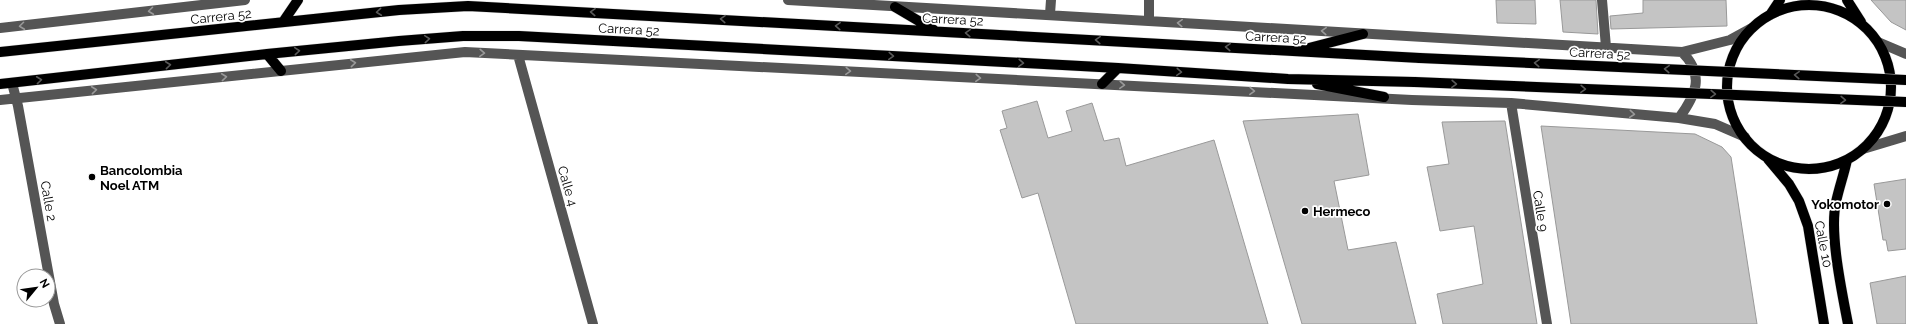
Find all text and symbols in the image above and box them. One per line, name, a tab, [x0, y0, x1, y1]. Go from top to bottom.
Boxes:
one-way arrow	[148, 6, 154, 15]
street label: Carrera 52	[190, 6, 253, 27]
one-way arrow	[376, 8, 382, 17]
one-way arrow	[590, 8, 596, 16]
street label: Carrera 52	[922, 10, 984, 29]
one-way arrow	[720, 15, 726, 24]
one-way arrow	[1177, 19, 1183, 28]
street label: Carrera 52	[598, 20, 660, 39]
one-way arrow	[19, 21, 25, 30]
one-way arrow	[835, 21, 841, 30]
one-way arrow	[1321, 27, 1327, 36]
street label: Carrera 52	[1245, 28, 1307, 47]
one-way arrow	[965, 29, 971, 37]
one-way arrow	[424, 34, 430, 43]
one-way arrow	[1095, 36, 1101, 45]
one-way arrow	[1225, 43, 1231, 52]
street label: Carrera 52	[1569, 44, 1631, 63]
one-way arrow	[294, 46, 300, 55]
one-way arrow	[479, 49, 485, 57]
one-way arrow	[888, 52, 894, 61]
one-way arrow	[1018, 58, 1024, 67]
one-way arrow	[350, 59, 356, 68]
one-way arrow	[1534, 59, 1540, 67]
one-way arrow	[165, 61, 171, 70]
one-way arrow	[1664, 65, 1670, 73]
one-way arrow	[845, 67, 851, 75]
one-way arrow	[1176, 67, 1182, 76]
one-way arrow	[1794, 70, 1800, 79]
one-way arrow	[221, 72, 227, 81]
one-way arrow	[975, 73, 981, 82]
one-way arrow	[36, 75, 42, 84]
one-way arrow	[1451, 79, 1457, 88]
one-way arrow	[1119, 81, 1125, 89]
one-way arrow	[1580, 85, 1586, 93]
one-way arrow	[91, 86, 98, 95]
one-way arrow	[1249, 87, 1255, 96]
one-way arrow	[1710, 90, 1716, 99]
one-way arrow	[1840, 95, 1846, 104]
one-way arrow	[1629, 109, 1635, 118]
place label: Bancolombia Noel ATM	[100, 163, 183, 193]
street label: Calle 4	[555, 164, 580, 208]
marker: Bancolombia Noel ATM	[87, 172, 97, 182]
street label: Calle 2	[38, 180, 59, 223]
street label: Calle 9	[1530, 189, 1551, 233]
place label: Yokomotor	[1811, 197, 1879, 212]
marker: Yokomotor	[1882, 199, 1892, 209]
place label: Hermeco	[1313, 204, 1371, 219]
marker: Hermeco	[1300, 206, 1310, 216]
street label: Calle 10	[1812, 219, 1835, 269]
north arrow	[16, 268, 56, 308]
text: N	[37, 277, 52, 290]

